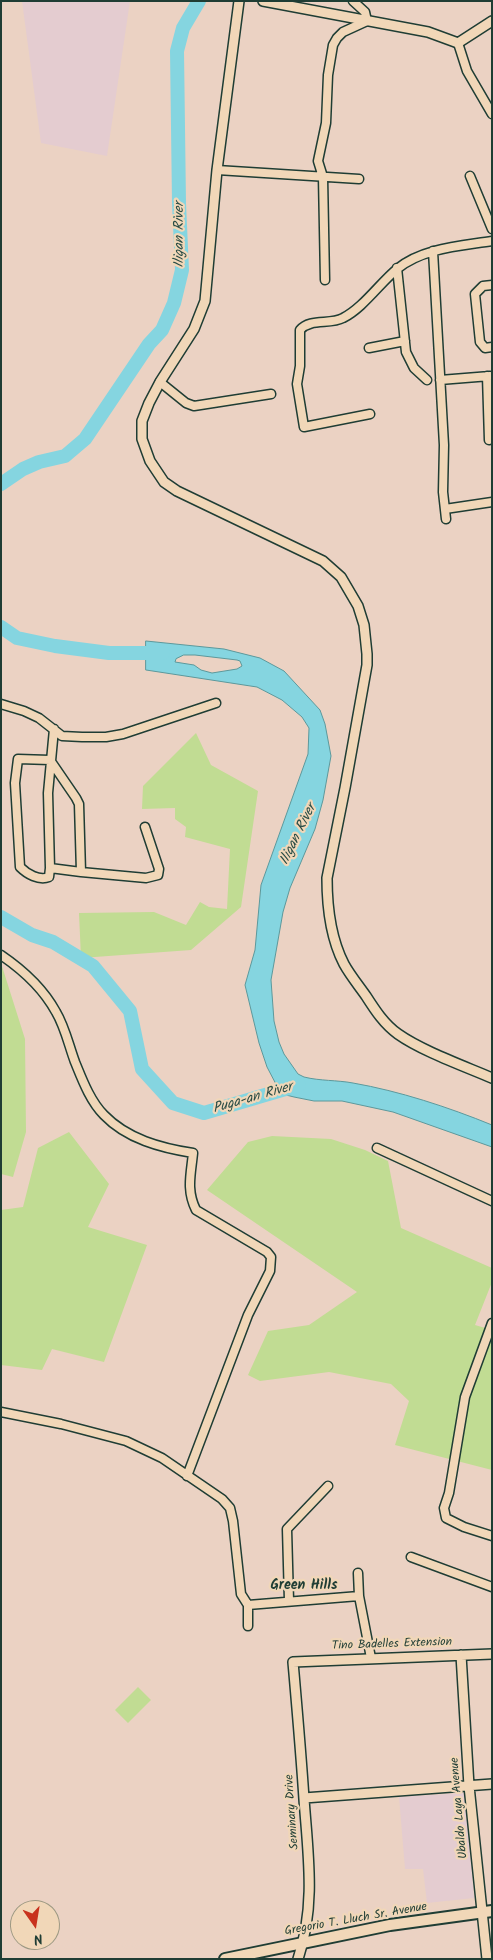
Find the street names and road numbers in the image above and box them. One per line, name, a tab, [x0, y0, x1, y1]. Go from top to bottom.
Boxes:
street label: Tino Badelles Extension	[332, 1636, 452, 1654]
street label: Ubaldo Laya Avenue	[448, 1757, 472, 1859]
street label: Seminary Drive	[283, 1774, 303, 1850]
street label: Gregorio T. Lluch Sr. Avenue	[284, 1900, 428, 1940]

